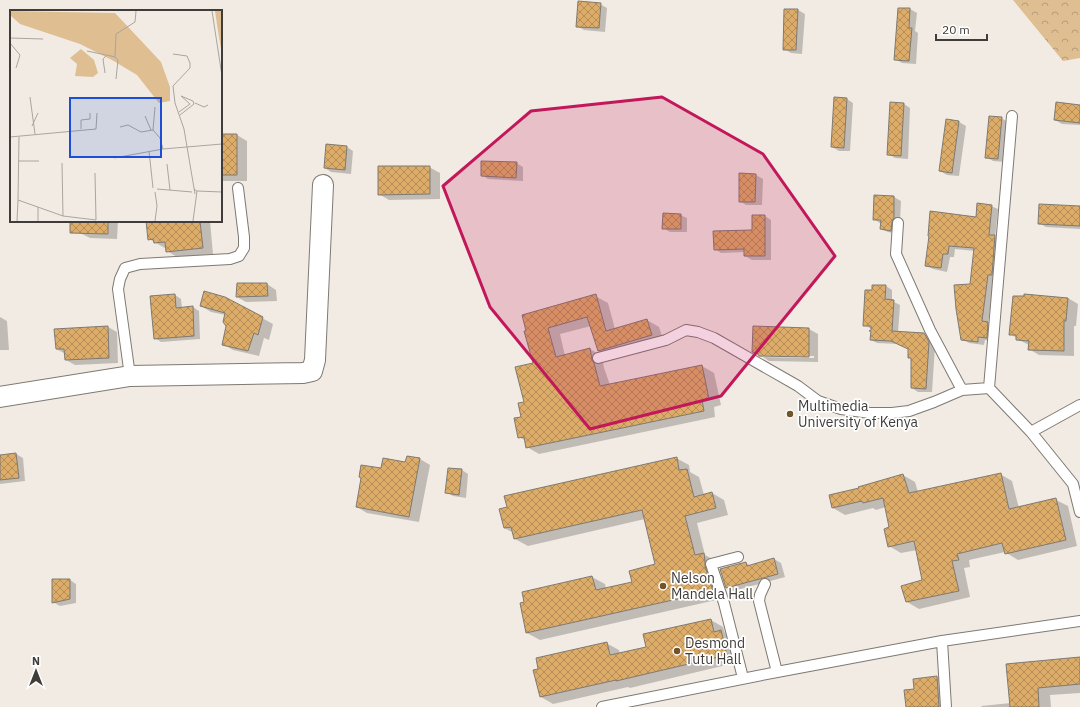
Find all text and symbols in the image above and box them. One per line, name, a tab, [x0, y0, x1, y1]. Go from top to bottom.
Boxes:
inset map	[10, 10, 222, 222]
scale bar	[936, 16, 987, 42]
text: 20 m	[942, 22, 970, 37]
place label: Multimedia University of Kenya	[798, 397, 919, 431]
marker: Multimedia University of Kenya	[785, 409, 795, 419]
place label: Nelson Mandela Hall	[671, 569, 753, 603]
marker: Nelson Mandela Hall	[658, 581, 668, 591]
place label: Desmond Tutu Hall	[685, 634, 745, 668]
marker: Desmond Tutu Hall	[672, 646, 682, 656]
north arrow	[16, 651, 56, 691]
text: N	[32, 654, 40, 668]

